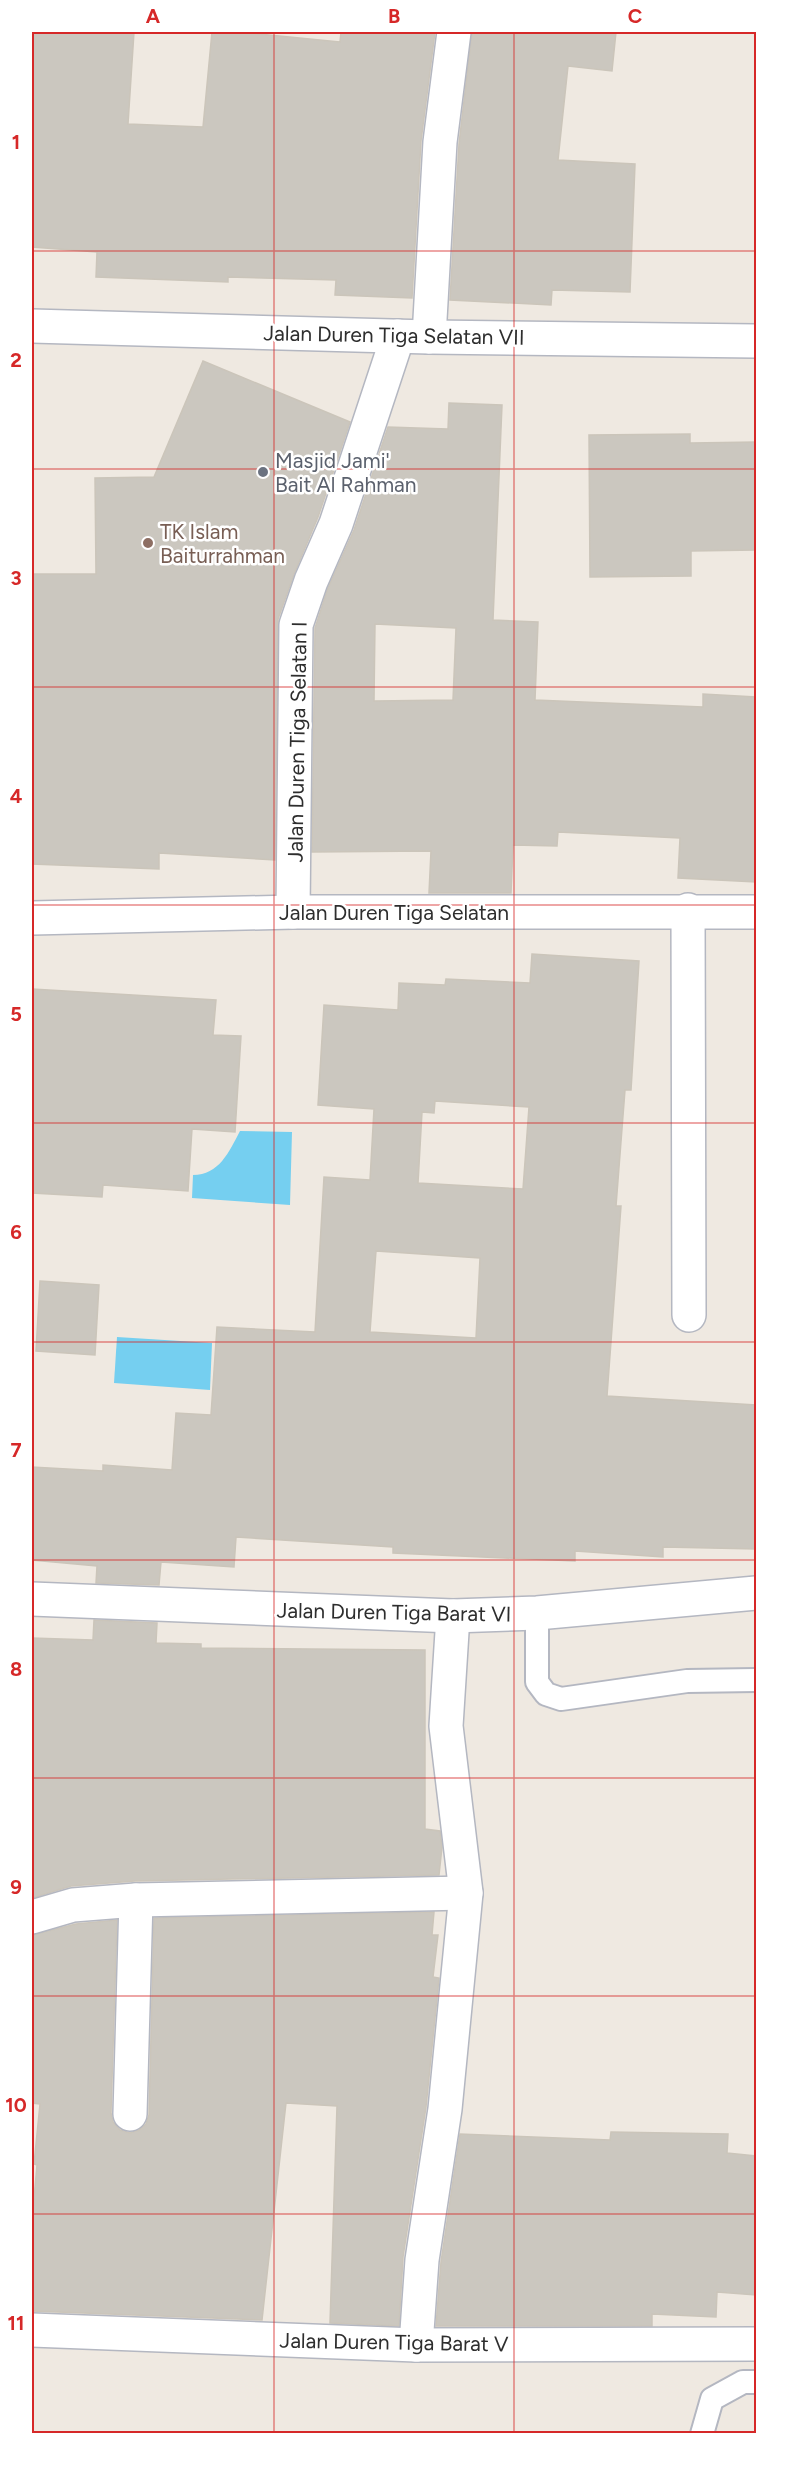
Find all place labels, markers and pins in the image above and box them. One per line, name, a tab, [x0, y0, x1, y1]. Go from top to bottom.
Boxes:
place label: Masjid Jami' Bait Al Rahman	[275, 448, 416, 497]
marker: Masjid Jami' Bait Al Rahman	[256, 465, 270, 479]
place label: TK Islam Baiturrahman	[160, 519, 285, 568]
marker: TK Islam Baiturrahman	[141, 536, 155, 550]

